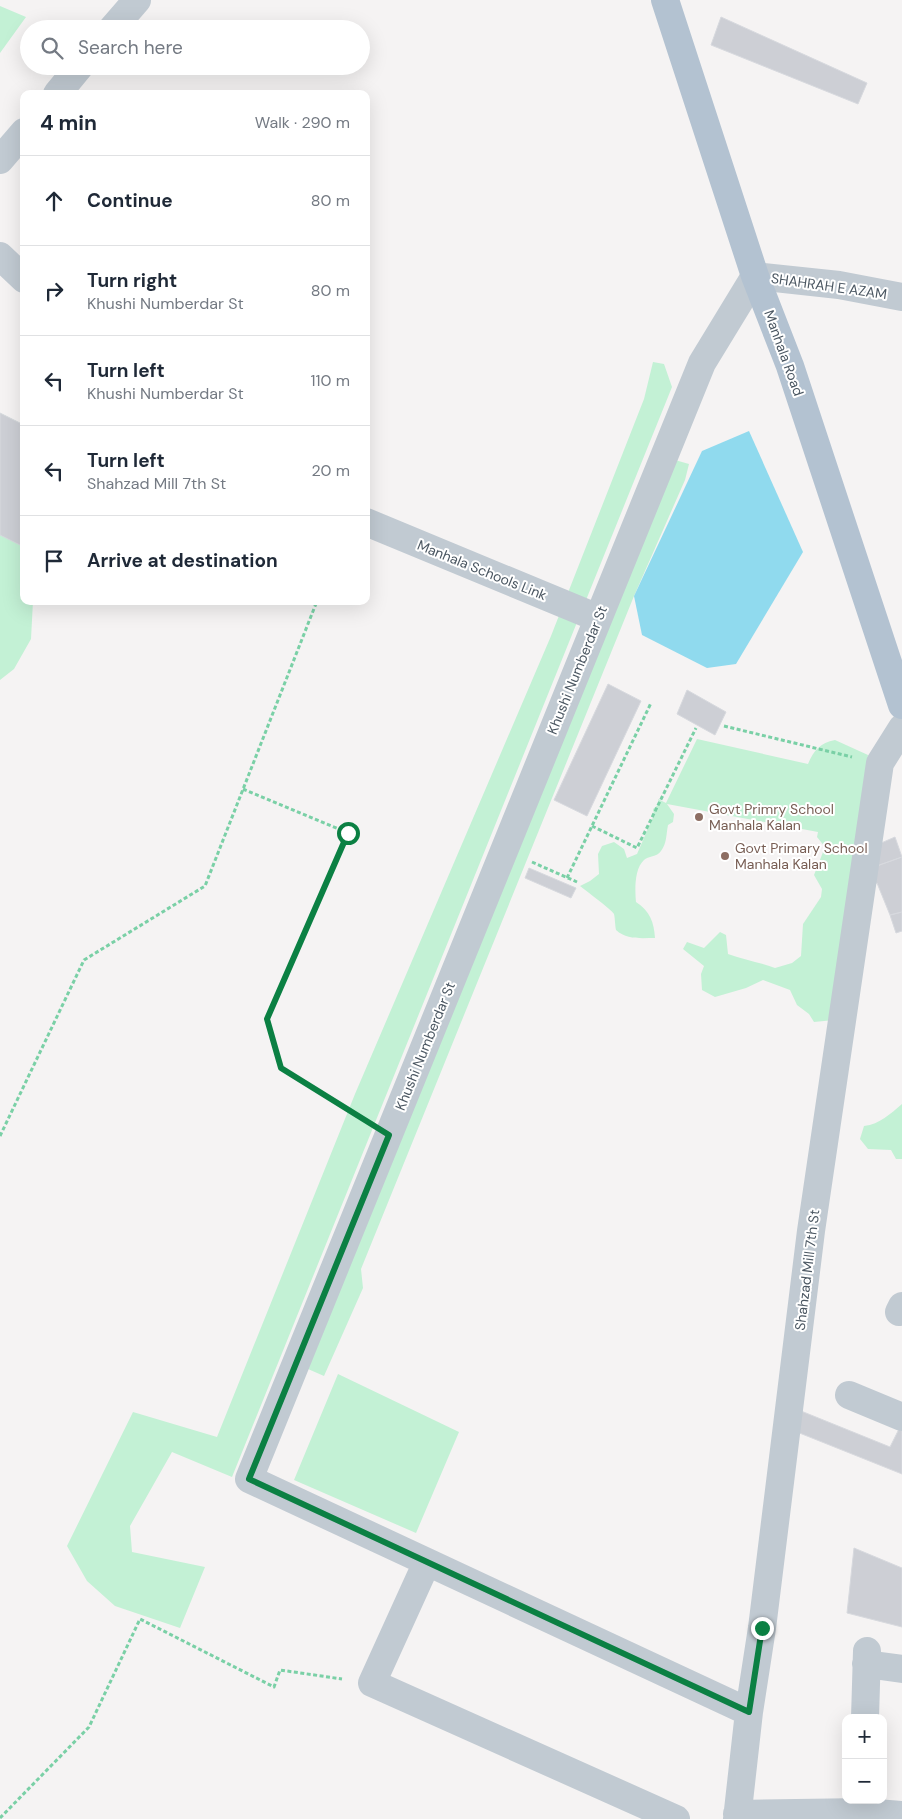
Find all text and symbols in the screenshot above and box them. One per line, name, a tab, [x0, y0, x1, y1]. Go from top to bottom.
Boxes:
search box	[20, 20, 370, 75]
icon: search	[38, 34, 66, 62]
text: Search here	[78, 35, 183, 60]
text: 4 min	[40, 109, 97, 137]
text: Walk · 290 m	[255, 112, 350, 133]
icon: ahead	[40, 187, 68, 215]
text: Continue	[87, 188, 173, 213]
text: 80 m	[311, 190, 350, 211]
text: Turn right	[87, 268, 177, 293]
street label: SHAHRAH E AZAM	[770, 269, 888, 303]
icon: right	[40, 277, 68, 305]
text: 80 m	[311, 280, 350, 301]
text: Khushi Numberdar St	[87, 293, 244, 314]
street label: Manhala Road	[760, 308, 808, 398]
text: Turn left	[87, 358, 165, 383]
icon: left	[40, 367, 68, 395]
text: 110 m	[311, 370, 350, 391]
text: Khushi Numberdar St	[87, 383, 244, 404]
text: Turn left	[87, 448, 165, 473]
icon: left	[40, 457, 68, 485]
text: 20 m	[311, 460, 350, 481]
text: Shahzad Mill 7th St	[87, 473, 226, 494]
street label: Manhala Schools Link	[415, 536, 549, 604]
icon: arrive	[40, 547, 68, 575]
text: Arrive at destination	[87, 548, 278, 573]
street label: Khushi Numberdar St	[543, 603, 611, 737]
place label: Govt Primry School Manhala Kalan	[709, 800, 834, 834]
marker: Govt Primry School Manhala Kalan	[693, 811, 705, 823]
route start	[337, 822, 360, 845]
place label: Govt Primary School Manhala Kalan	[735, 839, 868, 873]
marker: Govt Primary School Manhala Kalan	[719, 850, 731, 862]
street label: Khushi Numberdar St	[391, 979, 459, 1113]
street label: Shahzad Mill 7th St	[791, 1208, 823, 1332]
route end	[751, 1617, 774, 1640]
map controls	[842, 1714, 887, 1804]
button: +	[842, 1714, 887, 1759]
button: −	[842, 1759, 887, 1804]

